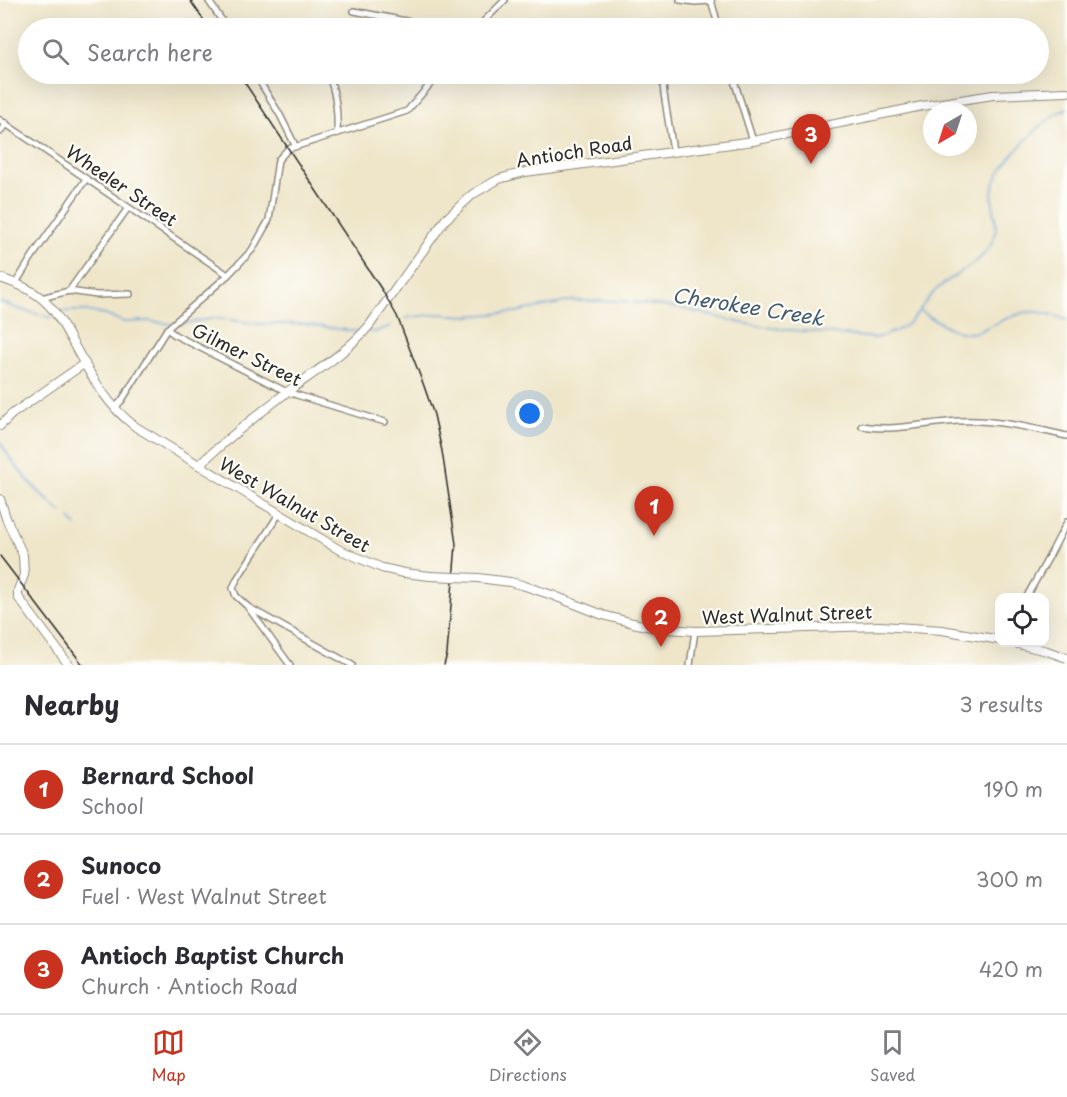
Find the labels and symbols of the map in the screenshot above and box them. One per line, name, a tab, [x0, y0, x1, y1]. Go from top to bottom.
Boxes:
north arrow	[923, 102, 977, 156]
pin: 3	[792, 114, 830, 164]
street label: Antioch Road	[514, 129, 634, 173]
street label: Wheeler Street	[61, 138, 183, 232]
water label: Cherokee Creek	[670, 279, 827, 333]
street label: Gilmer Street	[188, 316, 306, 392]
your location	[515, 399, 544, 428]
street label: West Walnut Street	[214, 450, 376, 558]
pin: 1	[634, 486, 674, 536]
pin: 2	[642, 598, 680, 647]
street label: West Walnut Street	[701, 598, 873, 630]

